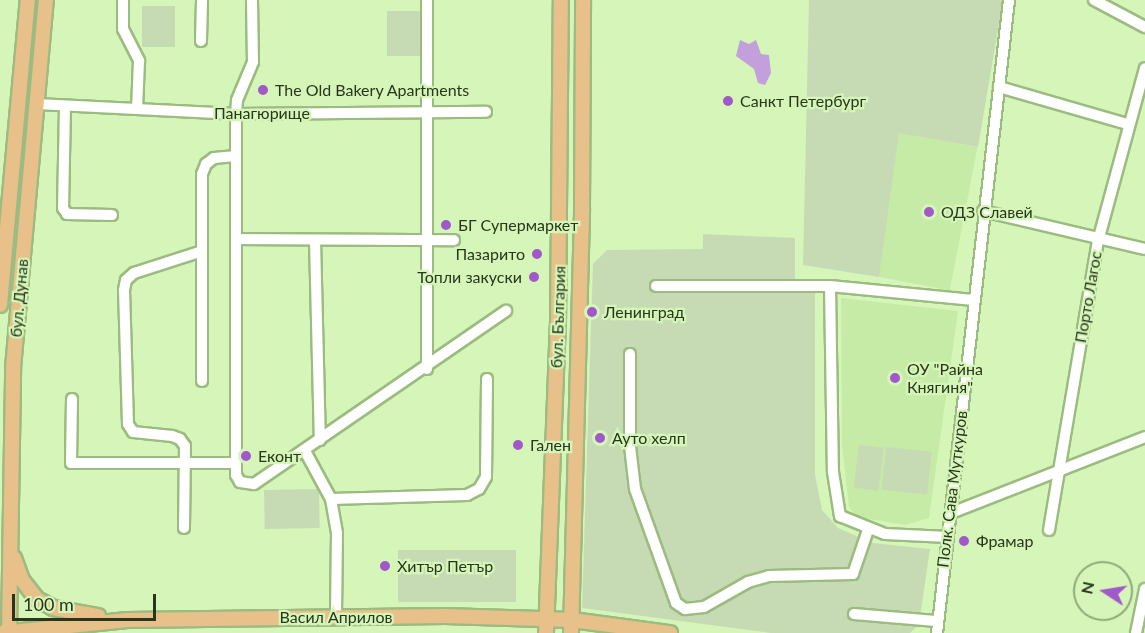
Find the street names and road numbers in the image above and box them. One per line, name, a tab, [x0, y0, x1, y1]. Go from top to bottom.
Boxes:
street label: Панагюрище	[214, 103, 310, 123]
street label: Порто Лагос	[1071, 250, 1105, 344]
street label: бул. Дунав	[6, 258, 32, 338]
street label: бул. България	[547, 265, 569, 369]
street label: Полк. Сава Муткуров	[933, 409, 971, 569]
street label: Васил Априлов	[280, 607, 392, 627]

